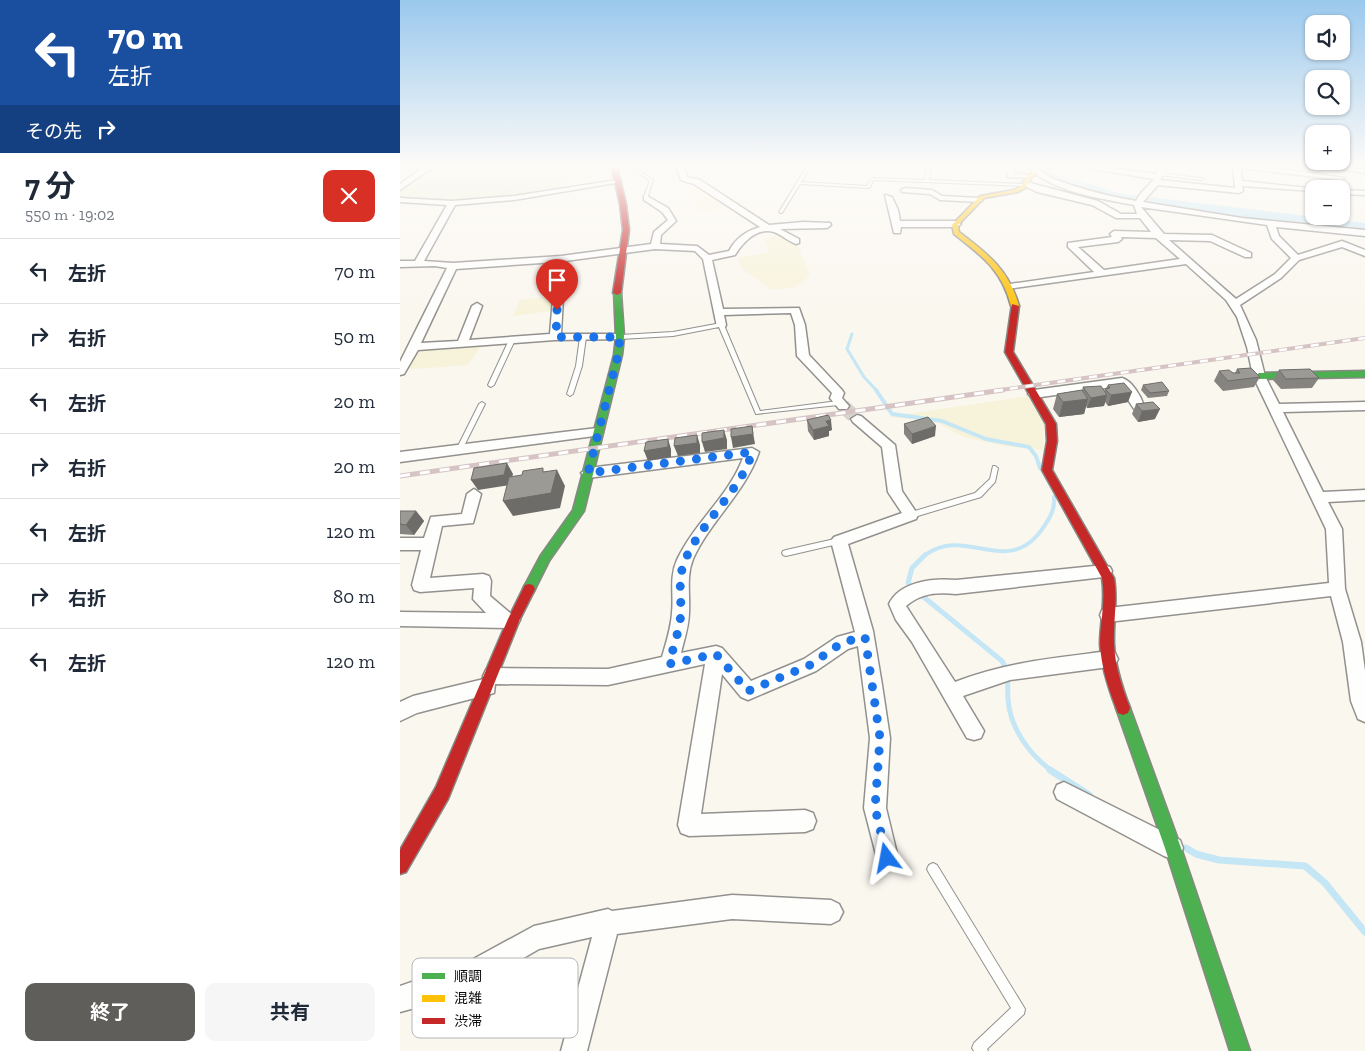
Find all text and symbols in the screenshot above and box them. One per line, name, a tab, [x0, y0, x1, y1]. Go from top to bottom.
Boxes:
map controls	[1305, 15, 1350, 225]
button: sound	[1305, 15, 1350, 60]
text: 70 m	[108, 16, 183, 58]
icon: left	[25, 20, 90, 85]
text: 左折	[108, 63, 152, 90]
button: search	[1305, 70, 1350, 115]
icon: right	[92, 115, 120, 143]
text: その先	[25, 120, 82, 143]
button: +	[1305, 125, 1350, 170]
text: 7 分	[25, 168, 75, 204]
button: close	[323, 170, 375, 222]
button: −	[1305, 180, 1350, 225]
text: 550 m · 19:02	[25, 205, 115, 224]
icon: left	[25, 257, 53, 285]
pin	[536, 259, 578, 310]
text: 70 m	[334, 260, 375, 283]
text: 左折	[68, 262, 106, 285]
icon: arrive	[543, 266, 571, 294]
icon: right	[25, 322, 53, 350]
text: 50 m	[334, 325, 375, 348]
text: 右折	[68, 327, 106, 350]
icon: left	[25, 387, 53, 415]
text: 20 m	[334, 390, 375, 413]
text: 左折	[68, 392, 106, 415]
icon: right	[25, 452, 53, 480]
text: 20 m	[334, 455, 375, 478]
text: 右折	[68, 457, 106, 480]
icon: left	[25, 517, 53, 545]
text: 120 m	[326, 520, 375, 543]
text: 左折	[68, 522, 106, 545]
icon: right	[25, 582, 53, 610]
text: 80 m	[333, 585, 375, 608]
text: 右折	[68, 587, 106, 610]
icon: left	[25, 647, 53, 675]
text: 120 m	[326, 650, 375, 673]
text: 左折	[68, 652, 106, 675]
position arrow	[860, 831, 912, 883]
legend	[412, 958, 578, 1038]
text: 順調	[454, 968, 482, 985]
button: 終了	[25, 983, 195, 1041]
button: 共有	[205, 983, 375, 1041]
text: 混雑	[454, 990, 482, 1007]
text: 渋滞	[454, 1013, 482, 1030]

